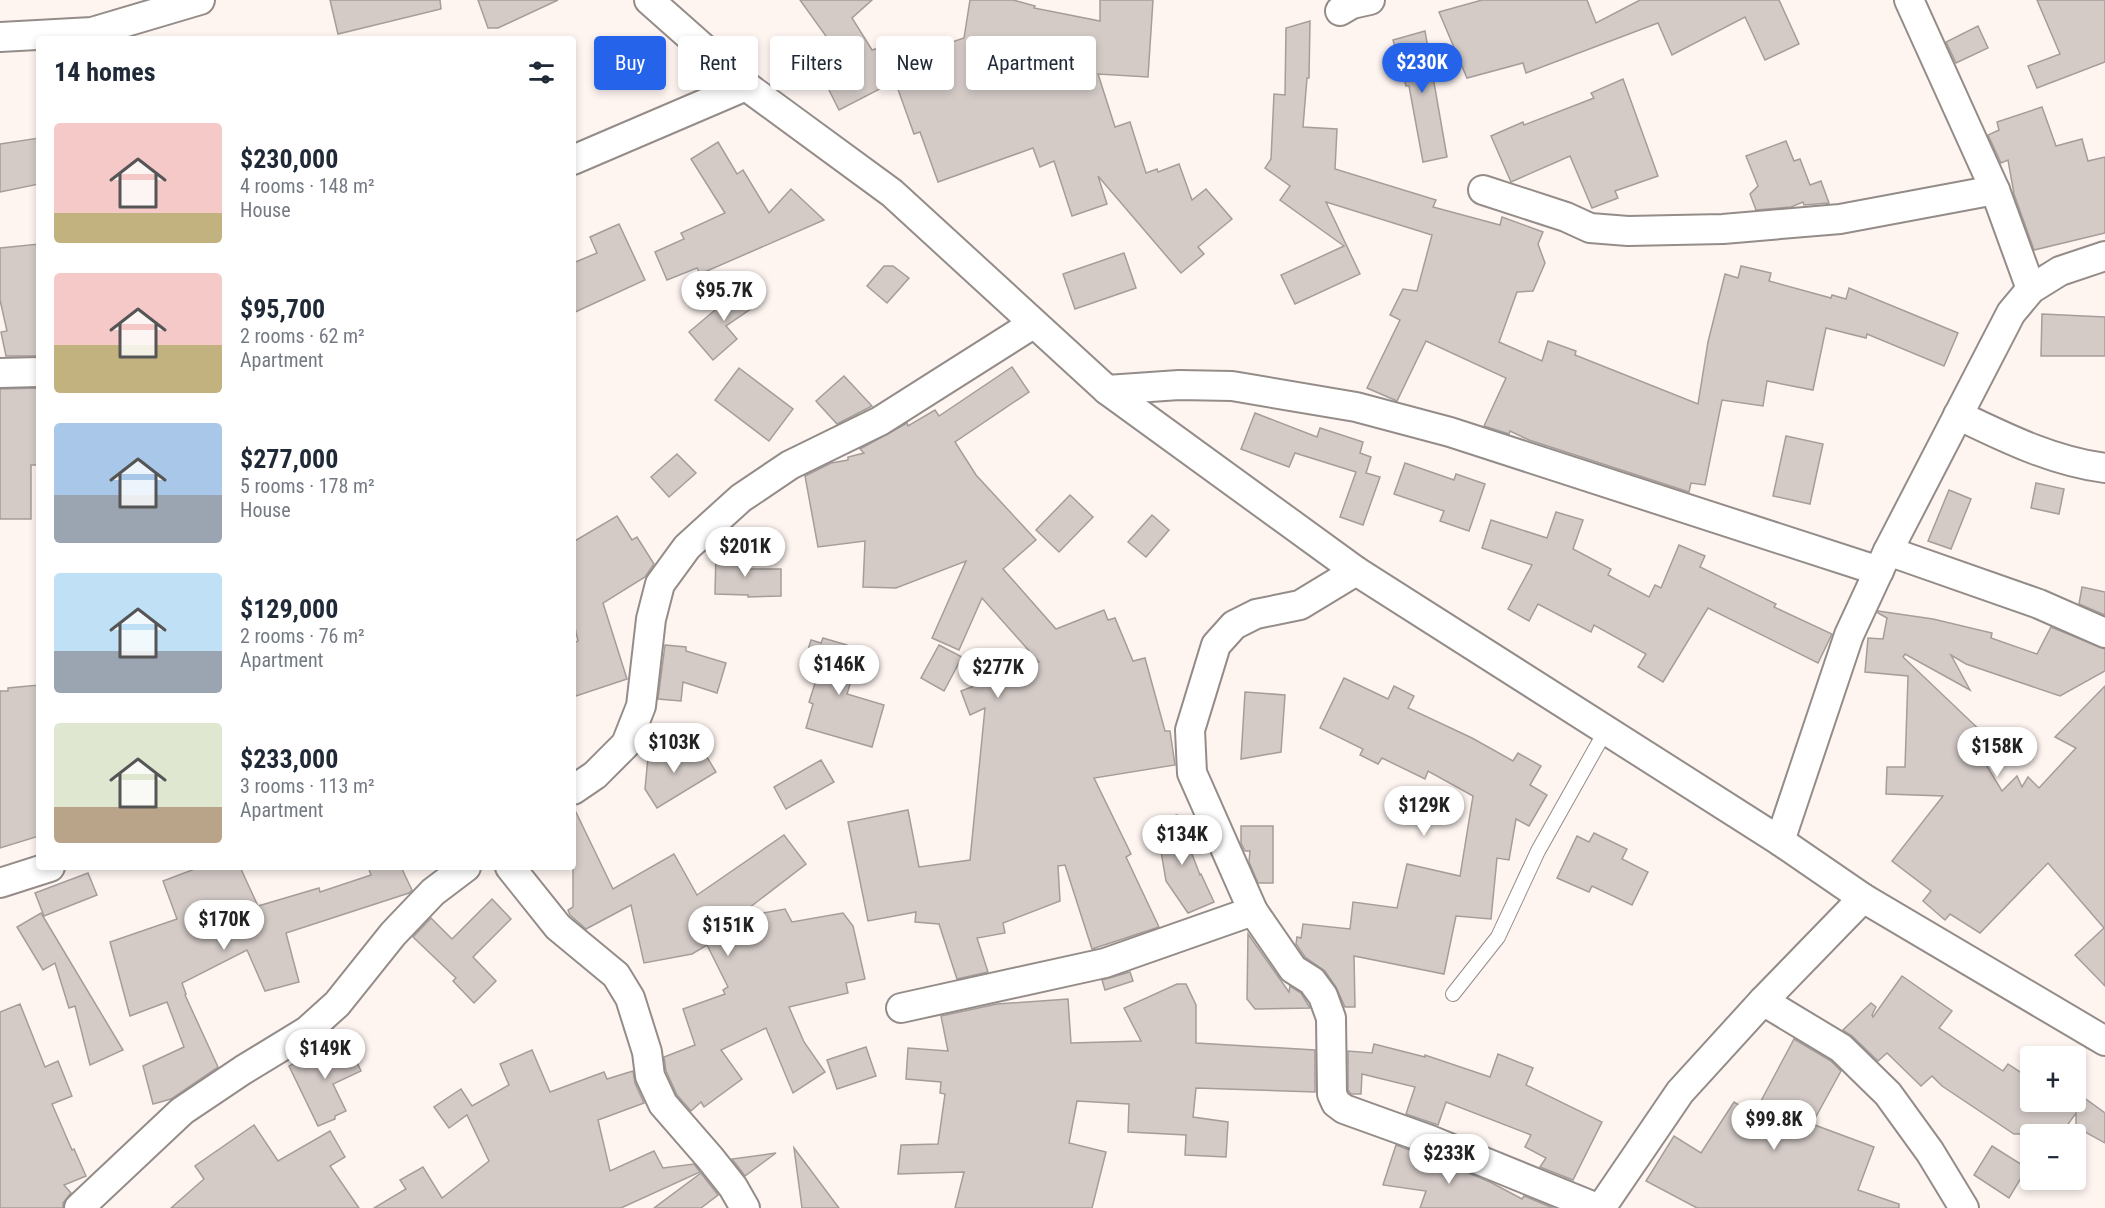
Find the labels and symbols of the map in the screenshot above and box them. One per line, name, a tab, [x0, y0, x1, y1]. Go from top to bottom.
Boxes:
pin: $230K	[1380, 43, 1464, 94]
pin: $95.7K	[675, 271, 773, 322]
pin: $201K	[703, 527, 787, 578]
pin: $146K	[797, 645, 881, 696]
pin: $277K	[956, 648, 1040, 699]
pin: $103K	[632, 723, 716, 774]
pin: $158K	[1955, 727, 2039, 778]
pin: $129K	[1382, 786, 1466, 837]
pin: $134K	[1140, 815, 1224, 866]
pin: $170K	[182, 900, 266, 951]
pin: $151K	[686, 906, 770, 957]
pin: $149K	[283, 1029, 367, 1080]
pin: $99.8K	[1725, 1100, 1823, 1151]
pin: $233K	[1407, 1134, 1491, 1185]

